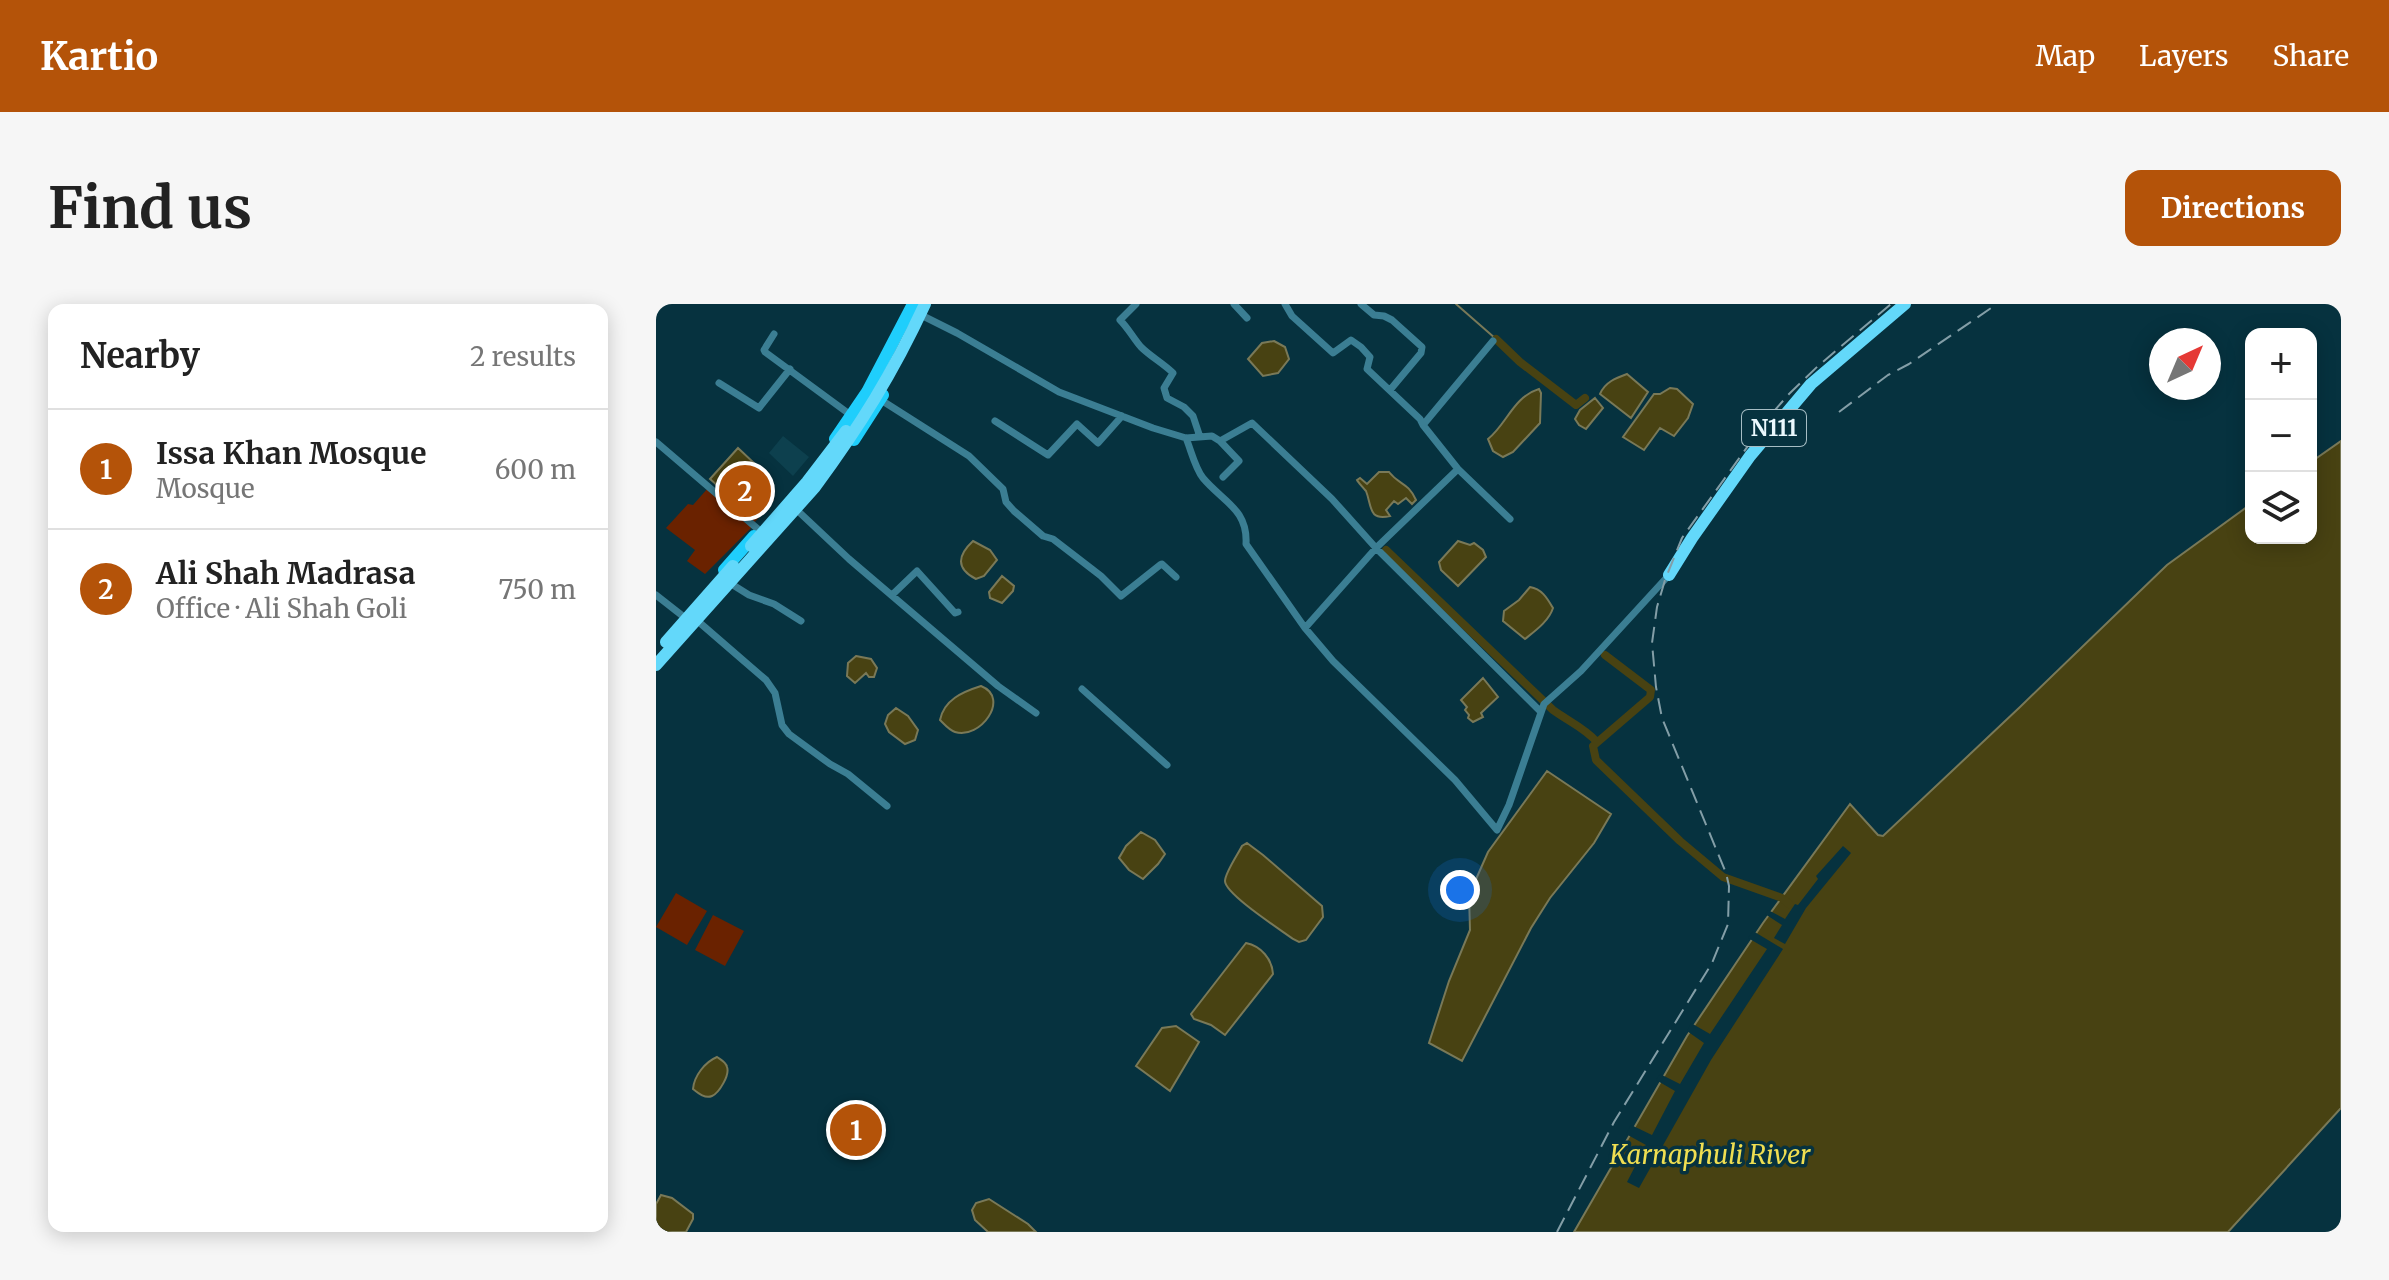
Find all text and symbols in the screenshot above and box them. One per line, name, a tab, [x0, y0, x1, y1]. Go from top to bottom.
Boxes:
text: Kartio	[40, 33, 158, 80]
text: Map	[2035, 38, 2095, 74]
text: Layers	[2139, 38, 2228, 74]
text: Share	[2272, 38, 2349, 74]
button: Directions	[2125, 170, 2341, 246]
text: Find us	[48, 173, 252, 243]
north arrow	[2149, 328, 2221, 400]
map controls	[2245, 328, 2317, 544]
button: +	[2245, 328, 2317, 400]
text: Nearby	[80, 335, 200, 377]
text: 2 results	[470, 340, 576, 373]
button: −	[2245, 400, 2317, 472]
road number: N111	[1742, 410, 1806, 446]
text: Issa Khan Mosque	[156, 434, 426, 472]
text: 1	[100, 453, 112, 486]
text: 600 m	[495, 453, 576, 486]
pin: 2	[719, 461, 771, 521]
text: Mosque	[156, 472, 255, 505]
button: layers	[2245, 472, 2317, 544]
text: Ali Shah Madrasa	[156, 554, 415, 592]
text: 2	[98, 573, 114, 606]
text: 750 m	[498, 573, 576, 606]
text: Office · Ali Shah Goli	[156, 592, 407, 625]
your location	[1440, 870, 1480, 910]
pin: 1	[830, 1100, 882, 1160]
water label: Karnaphuli River	[1609, 1138, 1811, 1171]

